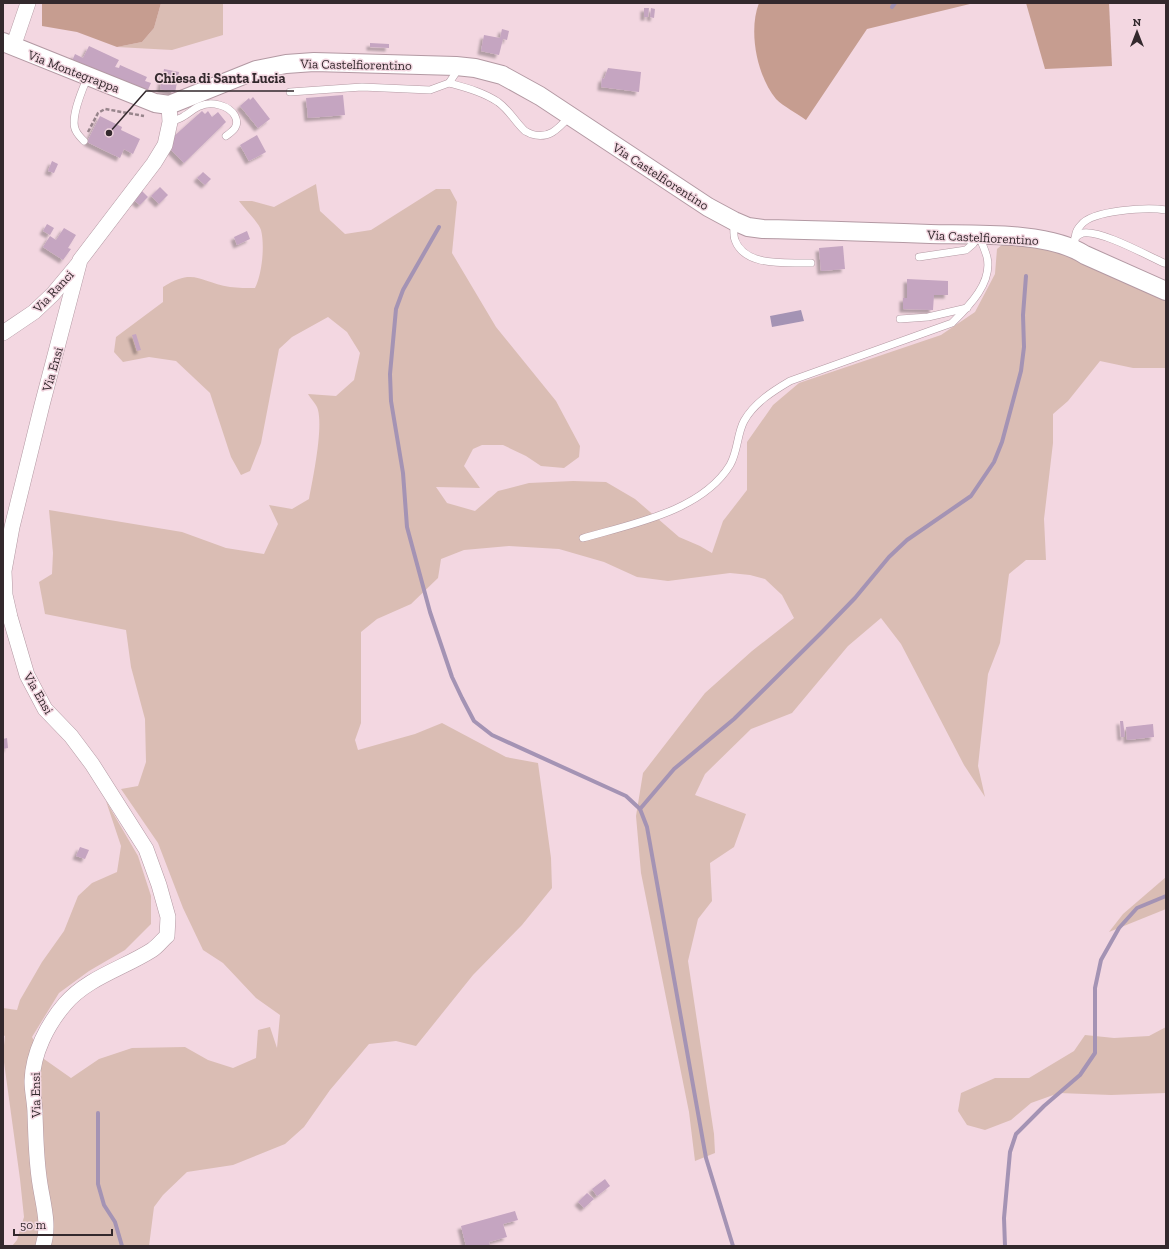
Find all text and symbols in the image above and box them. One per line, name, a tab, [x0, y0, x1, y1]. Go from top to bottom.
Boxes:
north arrow	[1117, 12, 1157, 52]
text: N	[1133, 16, 1142, 29]
street label: Via Montegrappa	[25, 47, 122, 96]
street label: Via Castelfiorentino	[299, 56, 412, 73]
callout: Chiesa di Santa Lucia	[146, 65, 294, 91]
text: Chiesa di Santa Lucia	[154, 70, 286, 87]
street label: Via Castelfiorentino	[609, 139, 712, 213]
street label: Via Castelfiorentino	[926, 227, 1039, 248]
street label: Via Ranci	[29, 267, 77, 316]
street label: Via Ensi	[39, 345, 66, 394]
street label: Via Ensi	[20, 669, 57, 717]
street label: Via Ensi	[28, 1072, 43, 1119]
scale bar	[14, 1211, 112, 1237]
text: 50 m	[20, 1218, 47, 1232]

